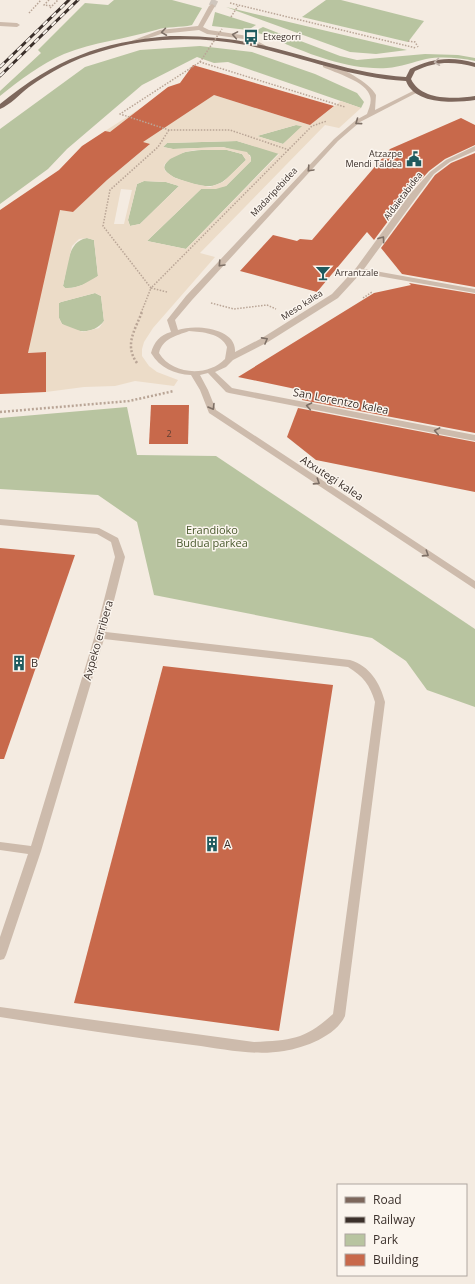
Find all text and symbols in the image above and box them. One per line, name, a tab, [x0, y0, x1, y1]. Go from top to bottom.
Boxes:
one-way arrow	[161, 27, 167, 36]
bus stop icon: Etxegorri	[242, 28, 260, 46]
place label: Etxegorri	[263, 30, 301, 43]
one-way arrow	[232, 31, 238, 40]
one-way arrow	[433, 57, 440, 66]
one-way arrow	[355, 118, 362, 125]
place label: Atzazpe Mendi Taldea	[345, 147, 402, 170]
public building icon: Atzazpe Mendi Taldea	[405, 150, 423, 168]
street label: Madaripebidea	[247, 164, 300, 219]
one-way arrow	[307, 164, 314, 171]
street label: Aldaietabidea	[380, 169, 425, 223]
one-way arrow	[377, 236, 384, 243]
one-way arrow	[219, 259, 226, 266]
bar icon: Arrantzale	[314, 264, 332, 282]
place label: Arrantzale	[335, 266, 378, 279]
street label: Meso kalea	[278, 286, 325, 323]
one-way arrow	[261, 337, 268, 345]
street label: San Lorentzo kalea	[292, 384, 390, 417]
one-way arrow	[306, 402, 312, 411]
one-way arrow	[207, 403, 214, 410]
house number: 2	[166, 427, 172, 440]
one-way arrow	[434, 427, 440, 436]
street label: Atxutegi kalea	[298, 452, 367, 503]
one-way arrow	[313, 477, 320, 485]
park label: Erandioko Budua parkea	[176, 522, 248, 550]
one-way arrow	[422, 549, 429, 557]
street label: Axpeko erribera	[79, 598, 116, 682]
building icon: B	[10, 654, 28, 672]
place label: B	[31, 655, 38, 670]
building icon: A	[203, 835, 221, 853]
place label: A	[224, 836, 231, 851]
legend	[337, 1184, 467, 1276]
text: Road	[373, 1191, 402, 1208]
text: Railway	[373, 1211, 416, 1228]
text: Park	[373, 1231, 399, 1248]
text: Building	[373, 1251, 419, 1268]

